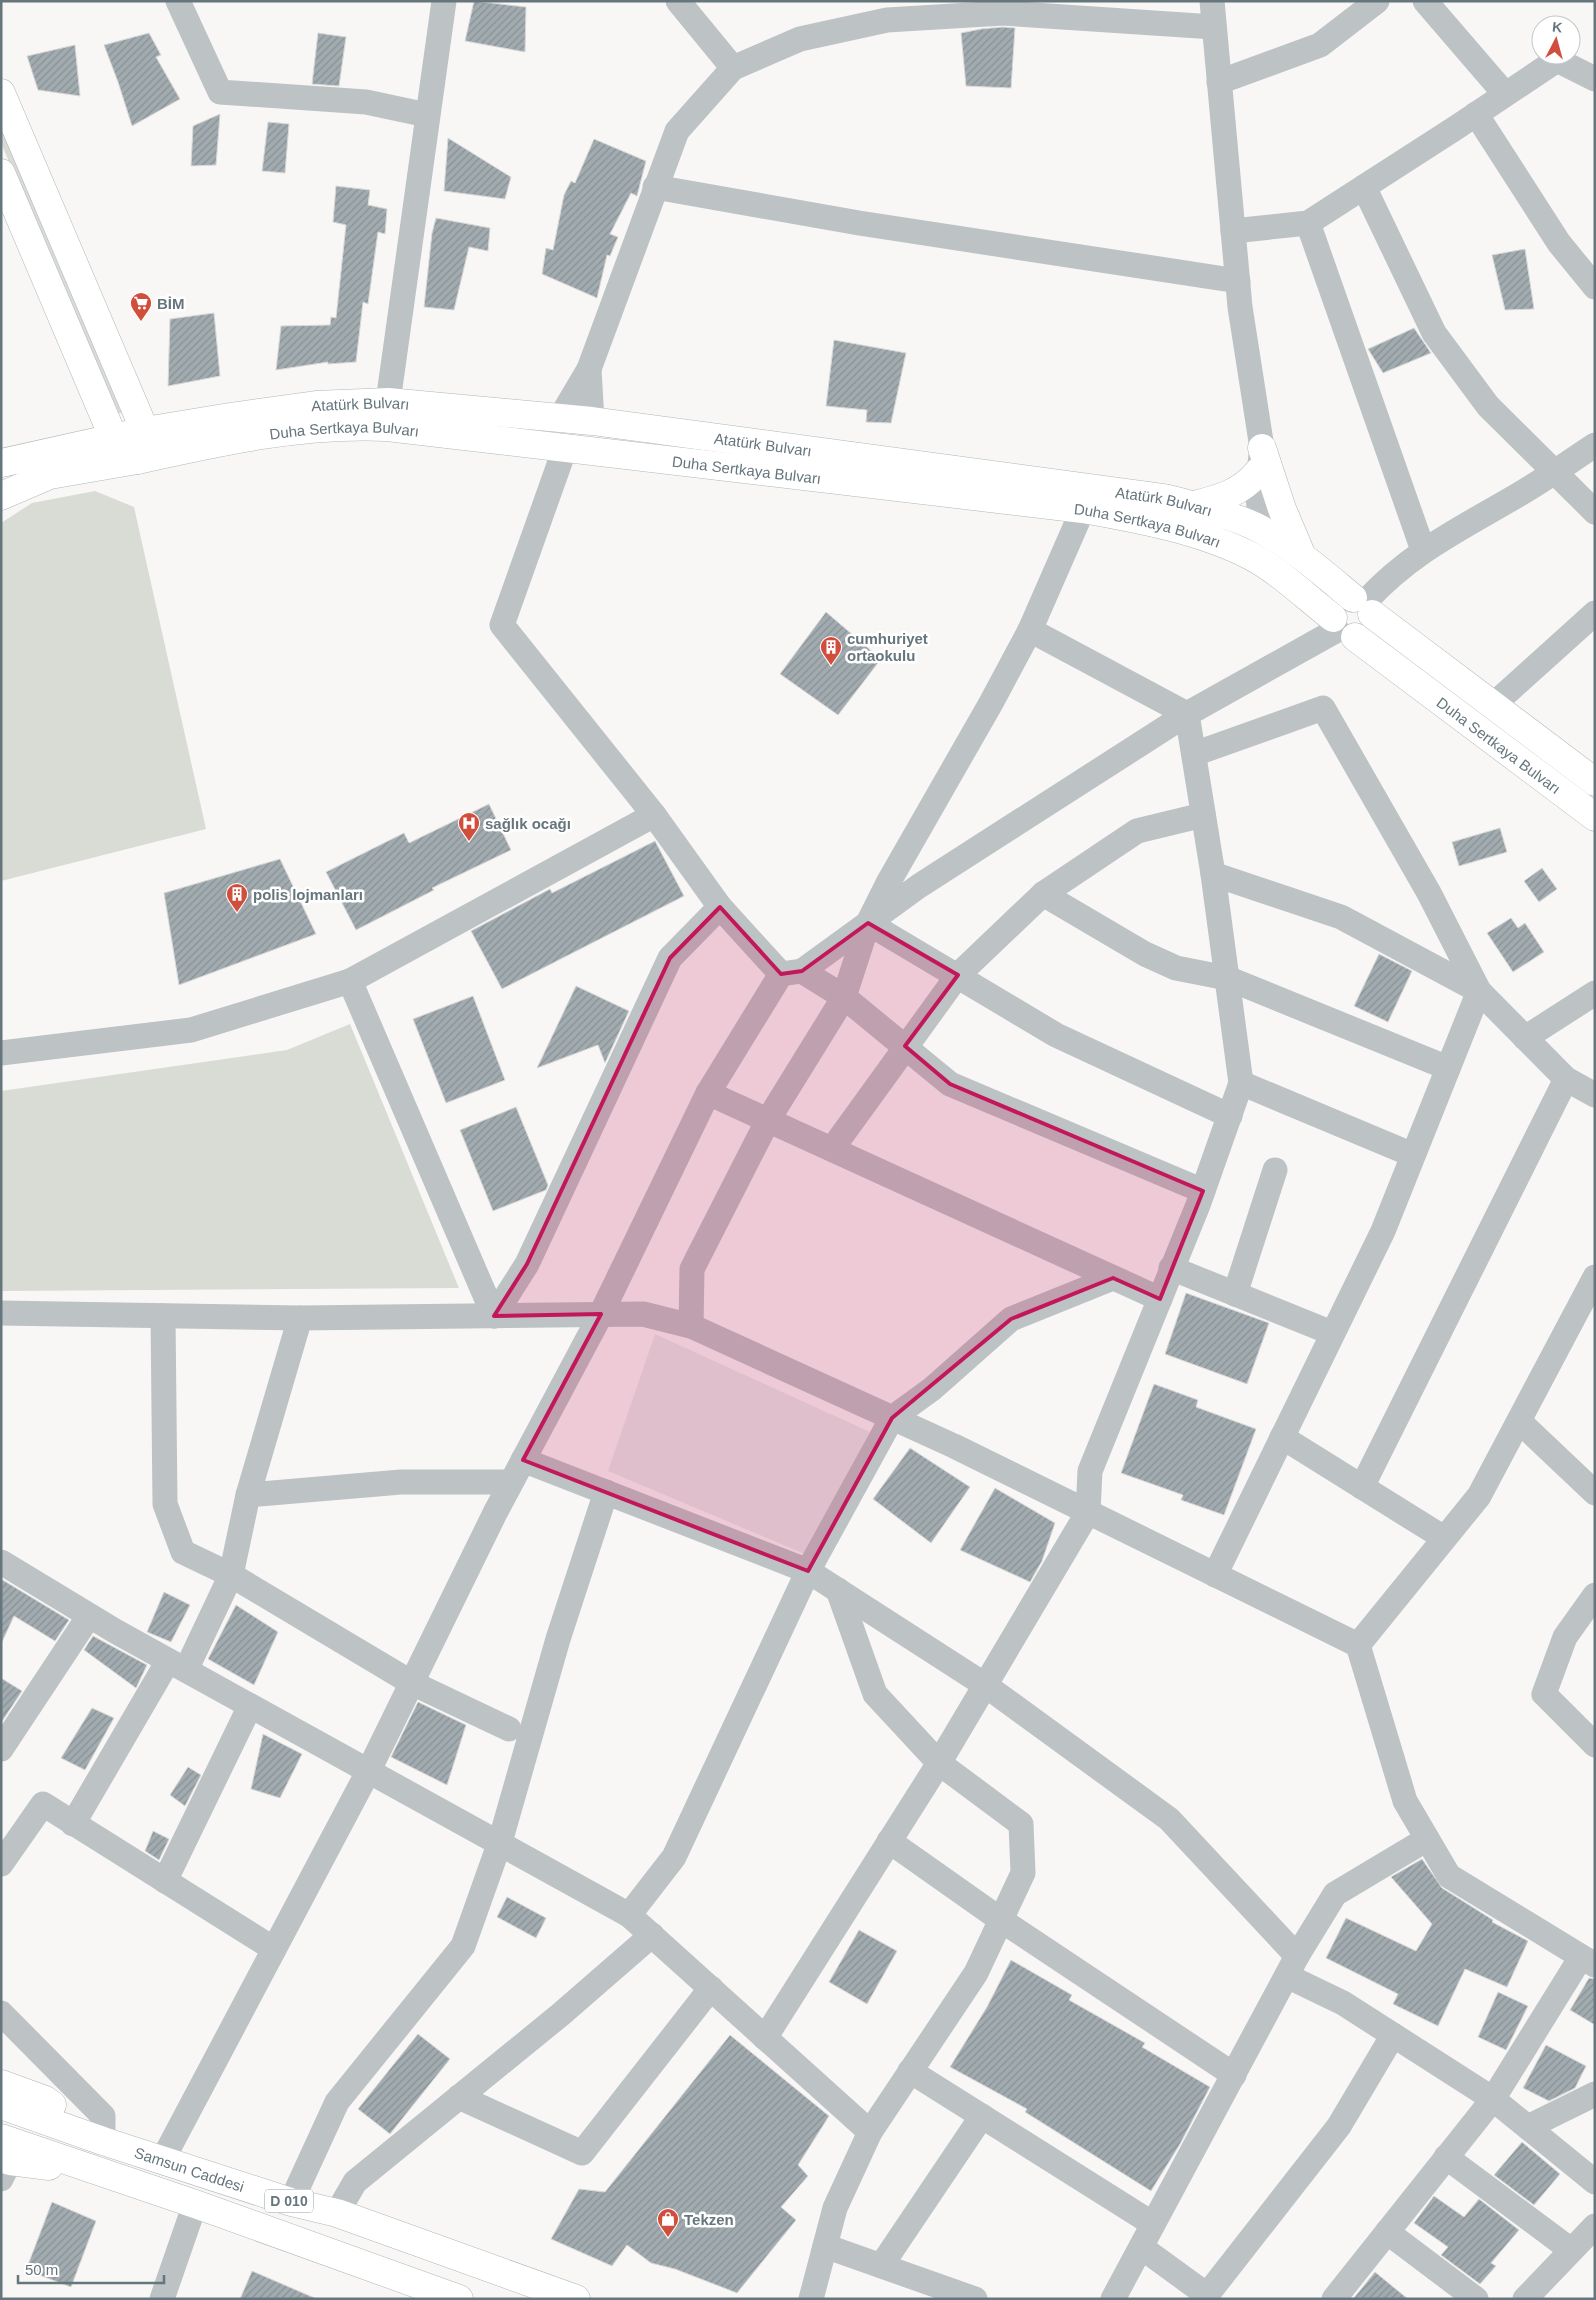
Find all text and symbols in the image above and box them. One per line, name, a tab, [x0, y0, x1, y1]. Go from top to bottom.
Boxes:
north arrow	[1531, 15, 1581, 65]
text: K	[1551, 19, 1563, 36]
supermarket icon: BİM	[129, 291, 153, 322]
place label: BİM	[157, 295, 185, 312]
street label: Atatürk Bulvarı	[311, 393, 410, 414]
street label: Duha Sertkaya Bulvarı	[268, 418, 420, 442]
street label: Atatürk Bulvarı	[713, 429, 813, 459]
street label: Duha Sertkaya Bulvarı	[671, 452, 822, 487]
street label: Atatürk Bulvarı	[1114, 483, 1214, 519]
street label: Duha Sertkaya Bulvarı	[1073, 500, 1223, 550]
place label: cumhuriyet ortaokulu	[847, 630, 928, 664]
building icon: cumhuriyet ortaokulu	[819, 635, 843, 666]
street label: Duha Sertkaya Bulvarı	[1434, 693, 1564, 797]
hospital icon: sağlık ocağı	[457, 811, 481, 842]
place label: sağlık ocağı	[485, 815, 571, 832]
building icon: polis lojmanları	[225, 882, 249, 913]
place label: polis lojmanları	[253, 886, 363, 903]
street label: Samsun Caddesi	[132, 2143, 246, 2195]
road number: D 010	[265, 2190, 313, 2212]
shop icon: Tekzen	[656, 2207, 680, 2238]
place label: Tekzen	[684, 2211, 734, 2228]
scale bar	[18, 2252, 164, 2284]
text: 50 m	[25, 2261, 58, 2278]

